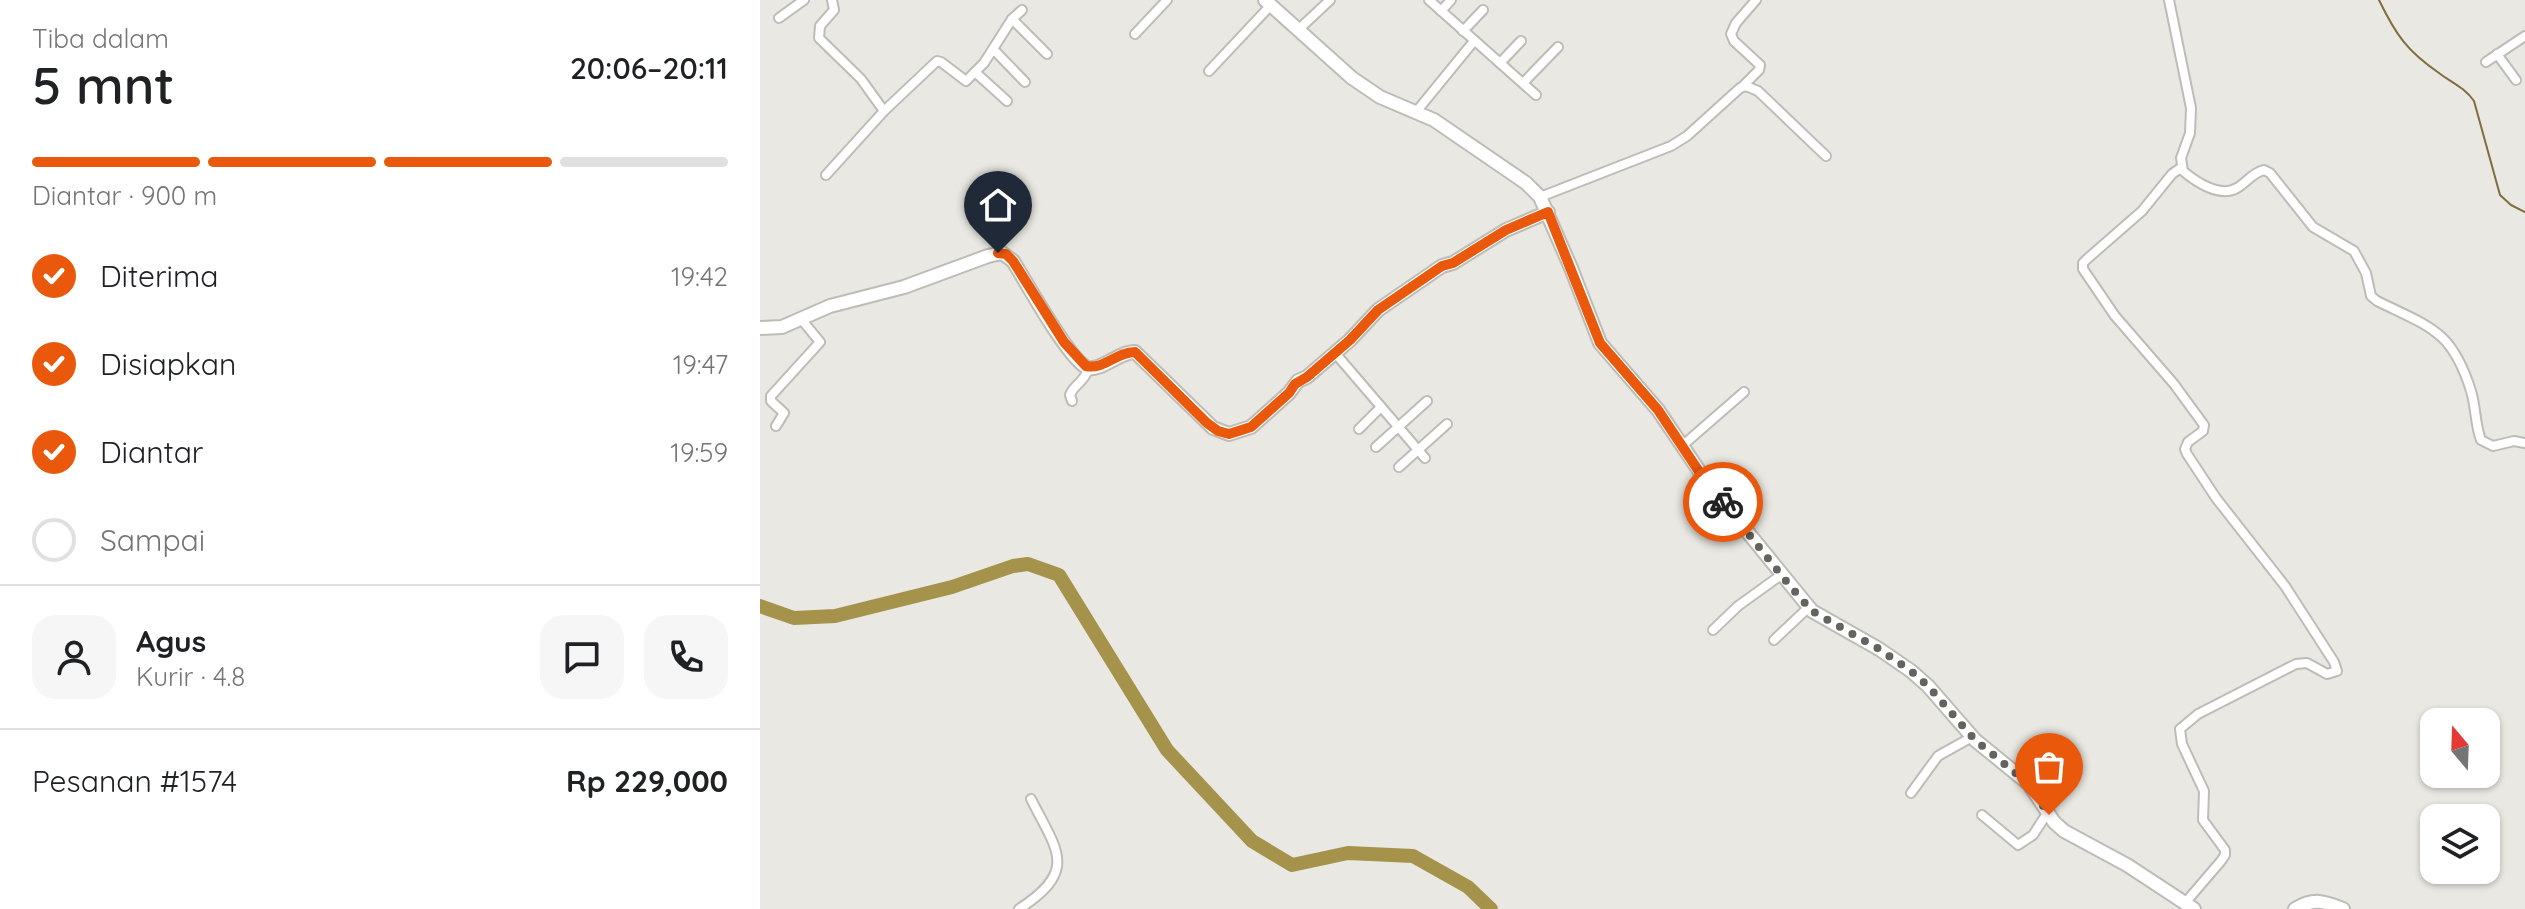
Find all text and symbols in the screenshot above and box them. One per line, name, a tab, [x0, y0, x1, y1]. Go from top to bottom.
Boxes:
text: Tiba dalam	[32, 22, 169, 55]
text: 20:06–20:11	[570, 49, 728, 87]
text: 5 mnt	[32, 52, 174, 117]
pin	[964, 171, 1032, 253]
text: Diantar · 900 m	[32, 179, 217, 212]
icon: home	[976, 183, 1020, 227]
icon: check	[32, 254, 76, 298]
text: Diterima	[100, 257, 218, 295]
text: 19:42	[671, 260, 728, 293]
icon: check	[32, 342, 76, 386]
text: Disiapkan	[100, 345, 236, 383]
text: 19:47	[673, 348, 728, 381]
icon: check	[32, 430, 76, 474]
text: Diantar	[100, 433, 203, 471]
text: 19:59	[670, 436, 728, 469]
courier	[1683, 462, 1763, 542]
icon: bike	[1701, 480, 1745, 524]
text: Sampai	[100, 521, 205, 559]
button: person	[32, 615, 116, 699]
button: chat	[540, 615, 624, 699]
button: phone	[644, 615, 728, 699]
text: Agus	[136, 622, 206, 660]
text: Kurir · 4.8	[136, 660, 245, 693]
north arrow	[2420, 708, 2500, 788]
map controls	[2420, 708, 2500, 884]
pin	[2015, 733, 2083, 815]
icon: bag	[2027, 745, 2071, 789]
text: Pesanan #1574	[32, 762, 237, 800]
text: Rp 229,000	[566, 762, 728, 800]
button: layers	[2420, 804, 2500, 884]

